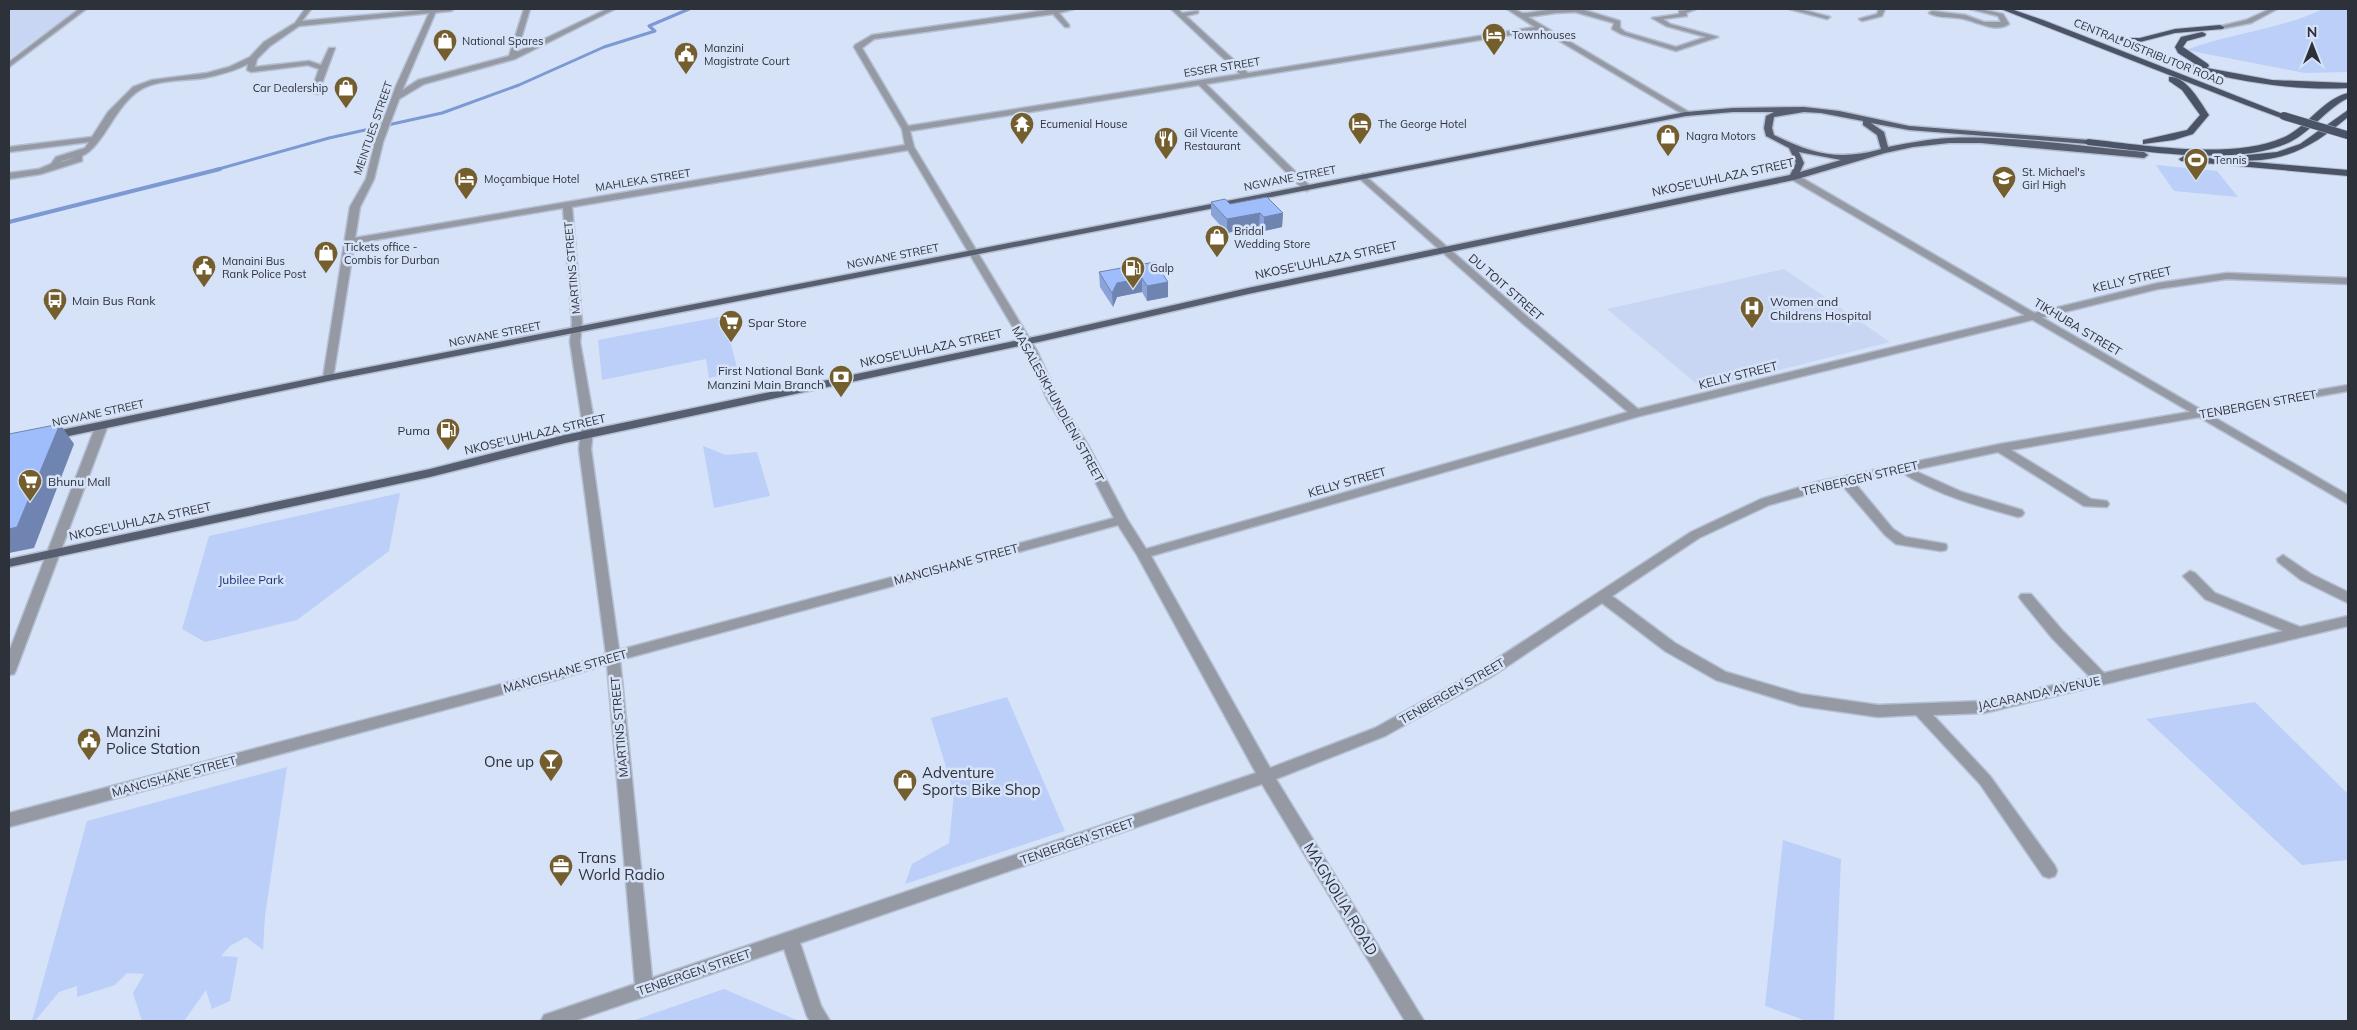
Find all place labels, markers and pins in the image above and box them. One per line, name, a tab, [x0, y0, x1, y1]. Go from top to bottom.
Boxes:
hotel icon: Townhouses	[1481, 22, 1507, 56]
shop icon: National Spares	[432, 28, 458, 62]
place label: Townhouses	[1512, 28, 1576, 42]
place label: National Spares	[462, 34, 544, 48]
public building icon: Manzini Magistrate Court	[673, 41, 699, 75]
place label: Manzini Magistrate Court	[704, 41, 790, 68]
shop icon: Car Dealership	[333, 75, 359, 109]
place label: Car Dealership	[253, 81, 328, 95]
temple icon: Ecumenial House	[1009, 111, 1035, 145]
hotel icon: The George Hotel	[1347, 111, 1373, 145]
place label: Ecumenial House	[1040, 117, 1128, 131]
place label: The George Hotel	[1378, 117, 1467, 131]
shop icon: Nagra Motors	[1655, 123, 1681, 157]
restaurant icon: Gil Vicente Restaurant	[1153, 126, 1179, 160]
place label: Gil Vicente Restaurant	[1184, 126, 1241, 153]
place label: Nagra Motors	[1686, 129, 1756, 143]
sports icon: Tennis	[2183, 147, 2209, 181]
place label: Tennis	[2214, 153, 2247, 167]
school or university icon: St. Michael's Girl High	[1991, 165, 2017, 199]
place label: St. Michael's Girl High	[2022, 165, 2085, 192]
hotel icon: Moçambique Hotel	[453, 166, 479, 200]
place label: Moçambique Hotel	[484, 172, 579, 186]
shop icon: Bridal Wedding Store	[1204, 224, 1230, 258]
place label: Bridal Wedding Store	[1234, 224, 1310, 251]
shop icon: Tickets office - Combis for Durban	[313, 240, 339, 274]
place label: Tickets office - Combis for Durban	[344, 240, 440, 267]
public building icon: Manaini Bus Rank Police Post	[191, 254, 217, 288]
place label: Manaini Bus Rank Police Post	[222, 254, 306, 281]
fuel station icon: Galp	[1120, 255, 1146, 289]
place label: Galp	[1150, 261, 1174, 275]
bus stop icon: Main Bus Rank	[42, 287, 68, 321]
place label: Main Bus Rank	[72, 293, 156, 308]
place label: Women and Childrens Hospital	[1770, 294, 1871, 323]
hospital icon: Women and Childrens Hospital	[1739, 295, 1765, 329]
supermarket icon: Spar Store	[718, 309, 744, 343]
place label: Spar Store	[748, 315, 807, 330]
place label: First National Bank Manzini Main Branch	[707, 363, 825, 392]
bank icon: First National Bank Manzini Main Branch	[828, 364, 854, 398]
fuel station icon: Puma	[435, 417, 461, 451]
place label: Puma	[398, 423, 430, 438]
supermarket icon: Bhunu Mall	[17, 468, 43, 502]
place label: Bhunu Mall	[48, 474, 110, 489]
place label: Manzini Police Station	[106, 722, 200, 758]
public building icon: Manzini Police Station	[76, 727, 102, 761]
bar icon: One up	[538, 748, 564, 782]
place label: One up	[484, 752, 534, 771]
place label: Adventure Sports Bike Shop	[922, 763, 1040, 799]
shop icon: Adventure Sports Bike Shop	[892, 768, 918, 802]
place label: Trans World Radio	[578, 848, 665, 884]
office icon: Trans World Radio	[548, 853, 574, 887]

